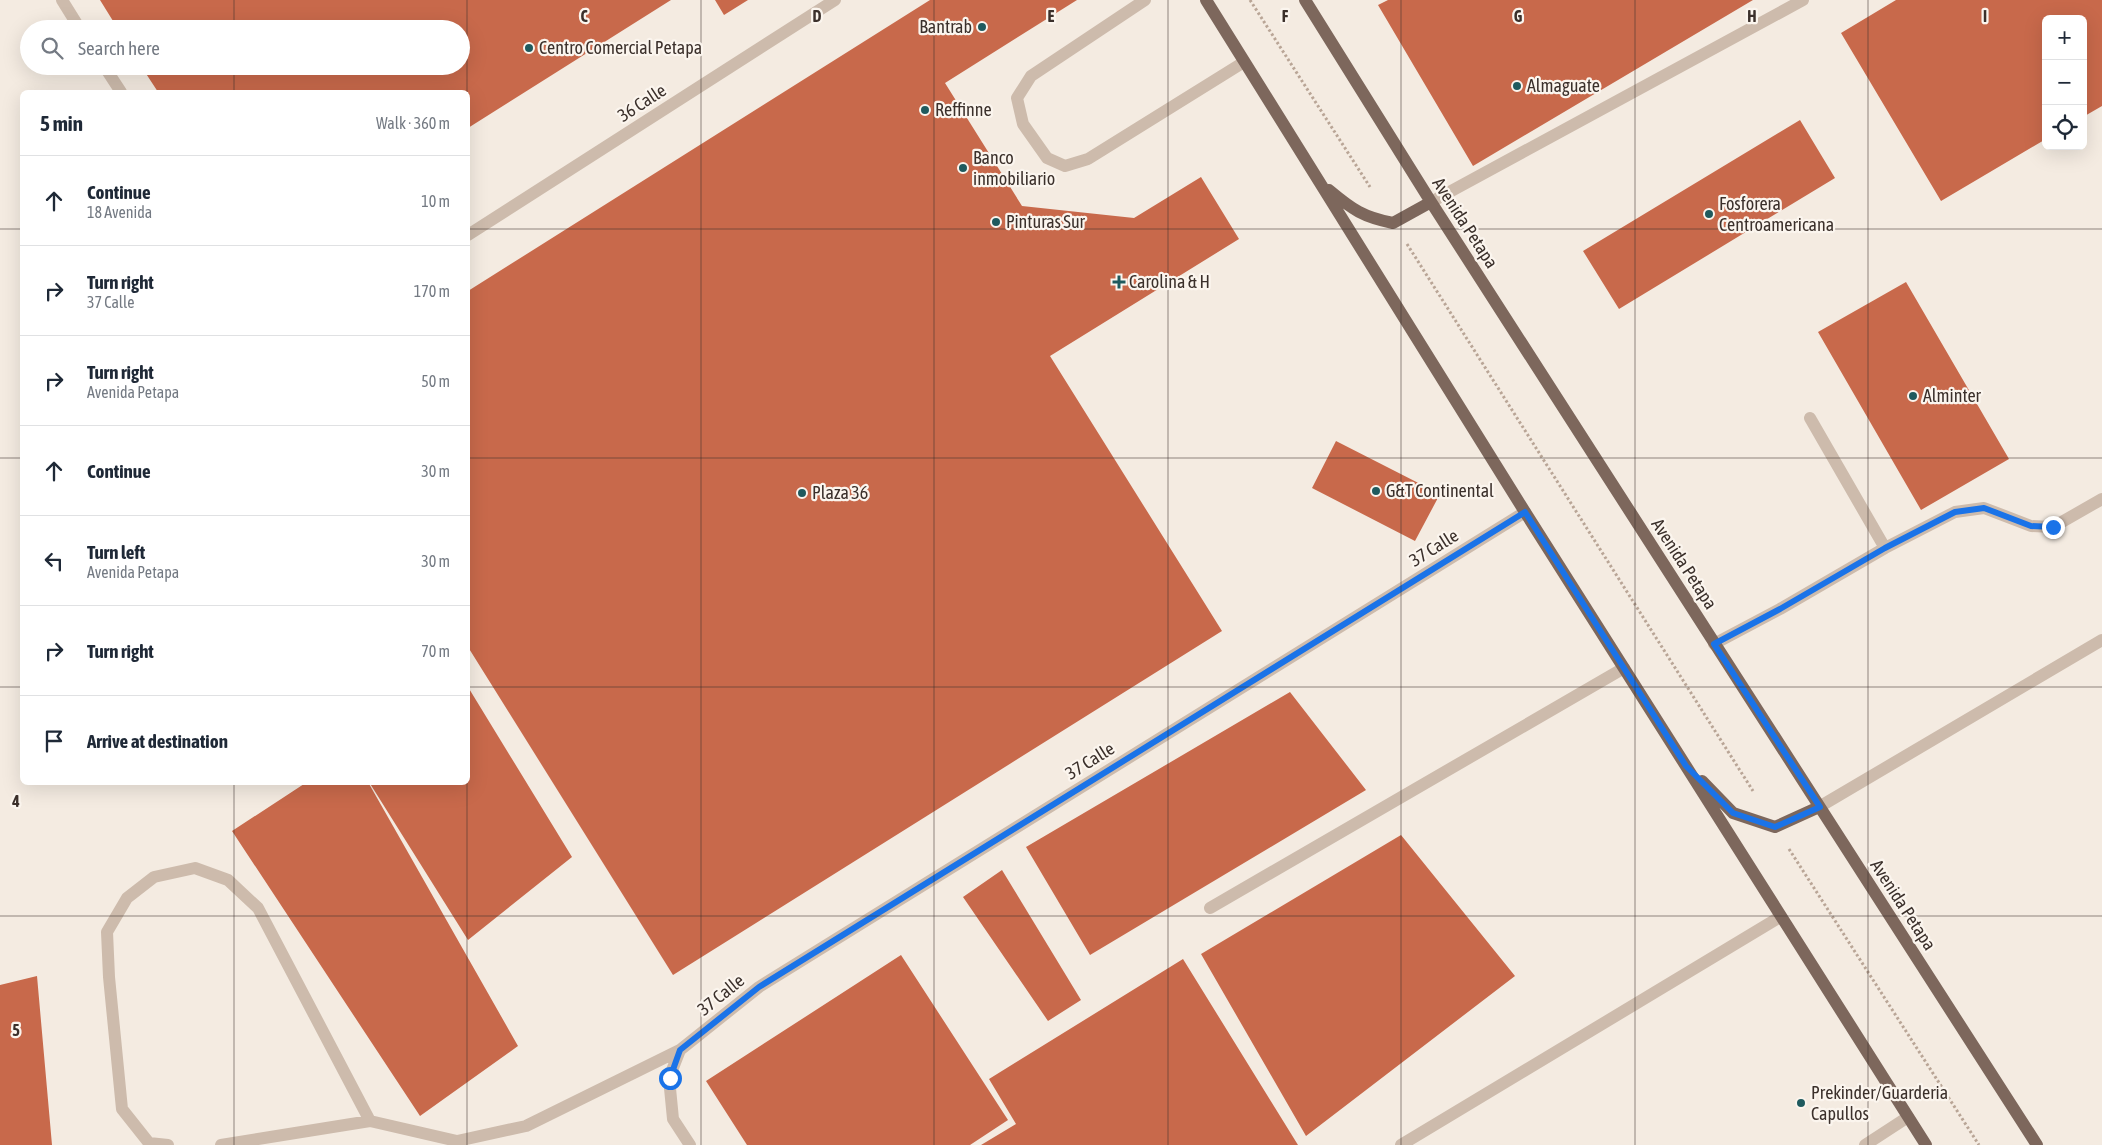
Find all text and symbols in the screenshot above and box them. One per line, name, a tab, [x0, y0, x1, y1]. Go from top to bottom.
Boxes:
text: C	[580, 7, 588, 25]
text: D	[813, 7, 822, 25]
text: E	[1048, 7, 1055, 25]
text: F	[1282, 7, 1289, 25]
text: G	[1514, 7, 1523, 25]
text: H	[1747, 7, 1757, 25]
text: I	[1983, 7, 1987, 25]
map controls	[2042, 15, 2087, 150]
button: +	[2042, 15, 2087, 60]
place label: Bantrab	[919, 16, 972, 37]
search box	[20, 20, 470, 75]
marker: Bantrab	[976, 21, 988, 33]
icon: search	[38, 34, 66, 62]
text: Search here	[78, 37, 160, 59]
place label: Centro Comercial Petapa	[539, 37, 702, 58]
marker: Centro Comercial Petapa	[523, 42, 535, 54]
button: −	[2042, 60, 2087, 105]
place label: Almaguate	[1527, 75, 1600, 96]
street label: 36 Calle	[614, 79, 670, 126]
marker: Almaguate	[1511, 80, 1523, 92]
place label: Reffinne	[935, 99, 992, 120]
marker: Reffinne	[919, 104, 931, 116]
button: locate	[2042, 105, 2087, 150]
text: 5 min	[40, 111, 83, 135]
text: Walk · 360 m	[376, 114, 450, 132]
place label: Banco inmobiliario	[973, 147, 1055, 189]
marker: Banco inmobiliario	[957, 162, 969, 174]
street label: Avenida Petapa	[1428, 174, 1502, 272]
text: Continue	[87, 181, 151, 203]
icon: ahead	[40, 187, 68, 215]
text: 10 m	[421, 192, 450, 210]
place label: Fosforera Centroamericana	[1719, 193, 1834, 235]
text: 18 Avenida	[87, 203, 152, 221]
marker: Fosforera Centroamericana	[1703, 208, 1715, 220]
place label: Pinturas Sur	[1006, 211, 1086, 232]
marker: Pinturas Sur	[990, 216, 1002, 228]
text: Turn right	[87, 271, 154, 293]
place label: Carolina & H	[1129, 271, 1210, 292]
marker: Carolina & H	[1113, 276, 1125, 288]
icon: right	[40, 277, 68, 305]
text: 170 m	[414, 282, 450, 300]
text: 37 Calle	[87, 293, 134, 311]
text: Turn right	[87, 361, 154, 383]
icon: right	[40, 367, 68, 395]
text: 50 m	[421, 372, 450, 390]
text: Avenida Petapa	[87, 383, 179, 401]
place label: Alminter	[1923, 385, 1982, 406]
marker: Alminter	[1907, 390, 1919, 402]
icon: ahead	[40, 457, 68, 485]
text: Continue	[87, 460, 151, 482]
text: 30 m	[421, 462, 450, 480]
place label: G&T Continental	[1386, 480, 1494, 501]
place label: Plaza 36	[812, 482, 868, 503]
marker: G&T Continental	[1370, 485, 1382, 497]
marker: Plaza 36	[796, 487, 808, 499]
street label: Avenida Petapa	[1647, 515, 1721, 613]
route end	[2042, 516, 2065, 539]
street label: 37 Calle	[1406, 525, 1462, 571]
text: Turn left	[87, 541, 145, 563]
icon: left	[40, 547, 68, 575]
text: 30 m	[421, 552, 450, 570]
text: Avenida Petapa	[87, 563, 179, 581]
icon: right	[40, 637, 68, 665]
text: Turn right	[87, 640, 154, 662]
text: 70 m	[421, 642, 450, 660]
icon: arrive	[40, 727, 68, 755]
text: Arrive at destination	[87, 730, 228, 752]
street label: 37 Calle	[1062, 738, 1118, 784]
text: 4	[11, 792, 20, 810]
street label: Avenida Petapa	[1866, 856, 1940, 954]
street label: 37 Calle	[693, 970, 748, 1020]
text: 5	[12, 1021, 20, 1039]
route start	[659, 1067, 682, 1090]
place label: Prekinder/Guarderia Capullos	[1811, 1082, 1948, 1124]
marker: Prekinder/Guarderia Capullos	[1795, 1097, 1807, 1109]

